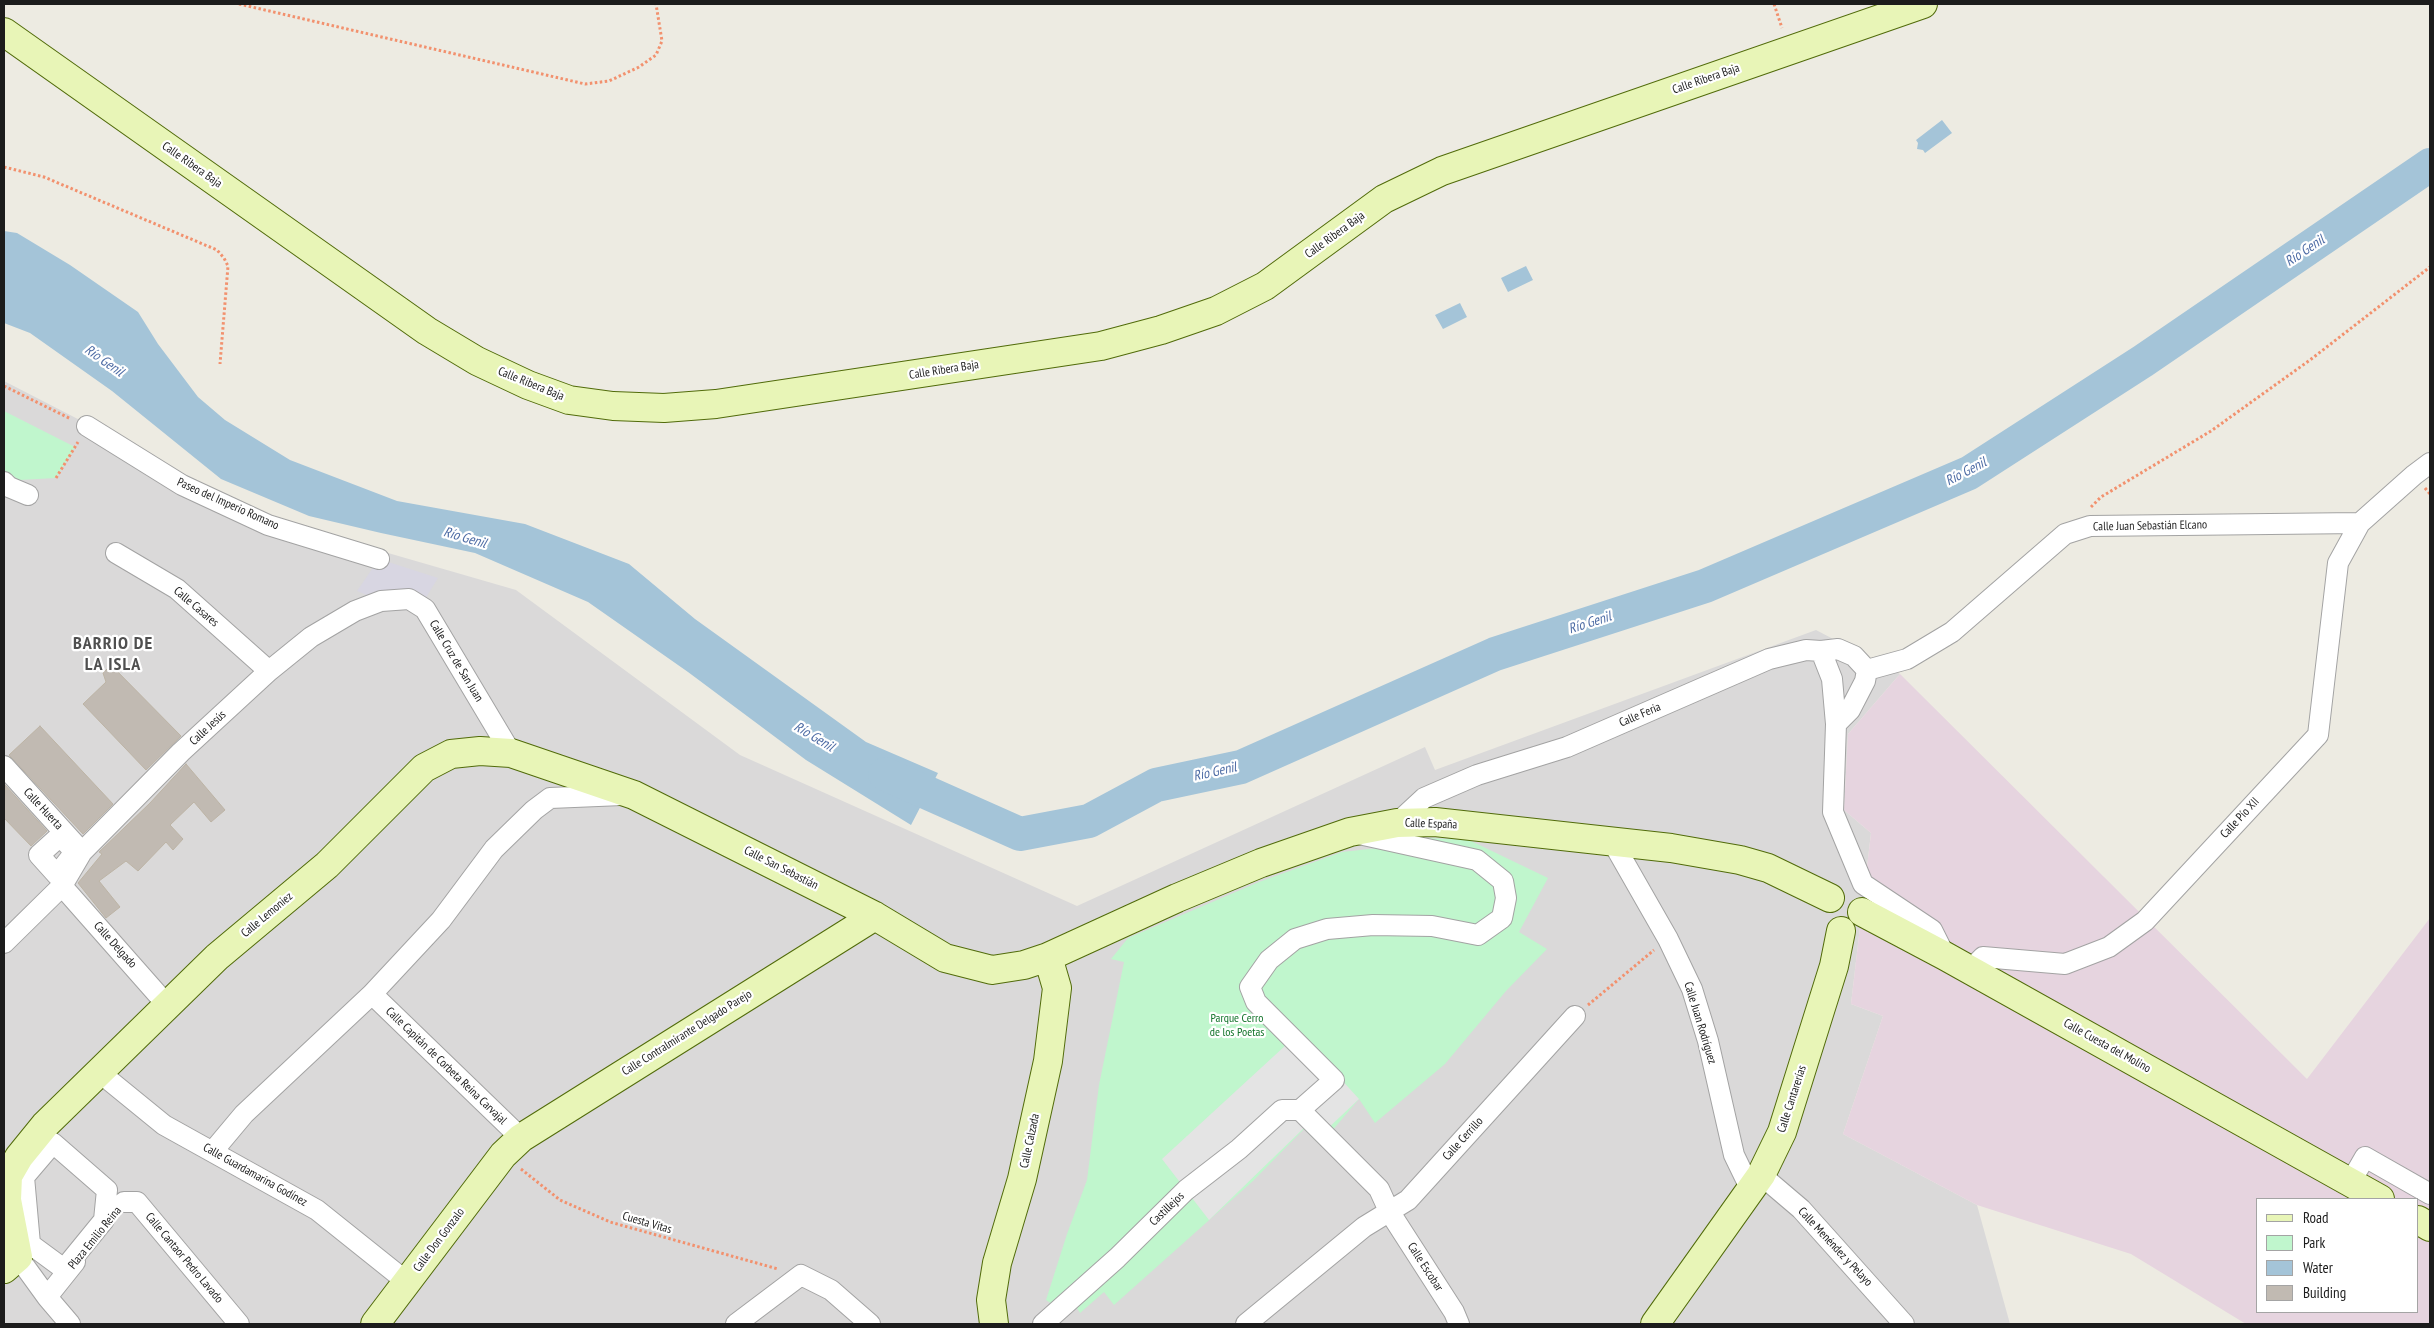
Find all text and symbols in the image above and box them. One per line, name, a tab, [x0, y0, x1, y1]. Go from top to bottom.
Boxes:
street label: Calle Ribera Baja	[1670, 61, 1742, 97]
street label: Calle Ribera Baja	[159, 139, 225, 191]
street label: Calle Ribera Baja	[1302, 209, 1368, 261]
water label: Río Genil	[2282, 232, 2328, 270]
water label: Río Genil	[81, 342, 127, 380]
street label: Calle Ribera Baja	[908, 357, 980, 383]
street label: Calle Ribera Baja	[496, 364, 566, 404]
water label: Río Genil	[1943, 454, 1989, 490]
street label: Paseo del Imperio Romano	[175, 475, 281, 533]
street label: Calle Juan Sebastián Elcano	[2093, 518, 2207, 534]
water label: Río Genil	[442, 524, 488, 552]
street label: Calle Casares	[170, 584, 222, 630]
water label: Río Genil	[1567, 608, 1613, 638]
street label: Calle Cruz de San Juan	[426, 618, 486, 704]
district label: BARRIO DE LA ISLA	[72, 633, 154, 676]
street label: Calle Feria	[1617, 700, 1663, 730]
street label: Calle Jesús	[187, 708, 229, 748]
water label: Río Genil	[791, 718, 837, 756]
water label: Río Genil	[1192, 759, 1238, 785]
street label: Calle Huerta	[20, 785, 66, 833]
street label: Calle Pío XII	[2217, 795, 2263, 841]
street label: Calle España	[1405, 816, 1457, 832]
street label: Calle San Sebastián	[742, 843, 820, 893]
street label: Calle Lemoniez	[238, 889, 296, 941]
street label: Calle Delgado	[90, 919, 140, 971]
street label: Calle Juan Rodríguez	[1681, 980, 1719, 1066]
street label: Calle Contralmirante Delgado Parejo	[619, 987, 755, 1079]
street label: Calle Capitán de Corbeta Reina Carvajal	[382, 1004, 510, 1128]
park label: Parque Cerro de los Poetas	[1210, 1012, 1264, 1040]
street label: Calle Cuesta del Molino	[2061, 1016, 2153, 1076]
street label: Calle Cantarerías	[1774, 1064, 1810, 1134]
street label: Calle Calzada	[1017, 1112, 1043, 1170]
street label: Calle Cerrillo	[1440, 1114, 1486, 1164]
street label: Calle Guardamarina Godínez	[200, 1140, 310, 1210]
street label: Castillejos	[1147, 1189, 1187, 1229]
legend	[2256, 1198, 2419, 1313]
street label: Plaza Emilio Reina	[65, 1204, 125, 1272]
street label: Calle Don Gonzalo	[410, 1205, 468, 1275]
street label: Calle Menéndez y Pelayo	[1795, 1205, 1875, 1289]
text: Road	[2303, 1208, 2329, 1227]
street label: Cuesta Vitas	[621, 1209, 673, 1237]
street label: Calle Cantaor Pedro Lavado	[142, 1210, 226, 1306]
text: Park	[2303, 1233, 2325, 1252]
street label: Calle Escobar	[1404, 1240, 1446, 1294]
text: Water	[2303, 1258, 2333, 1277]
text: Building	[2303, 1283, 2346, 1302]

